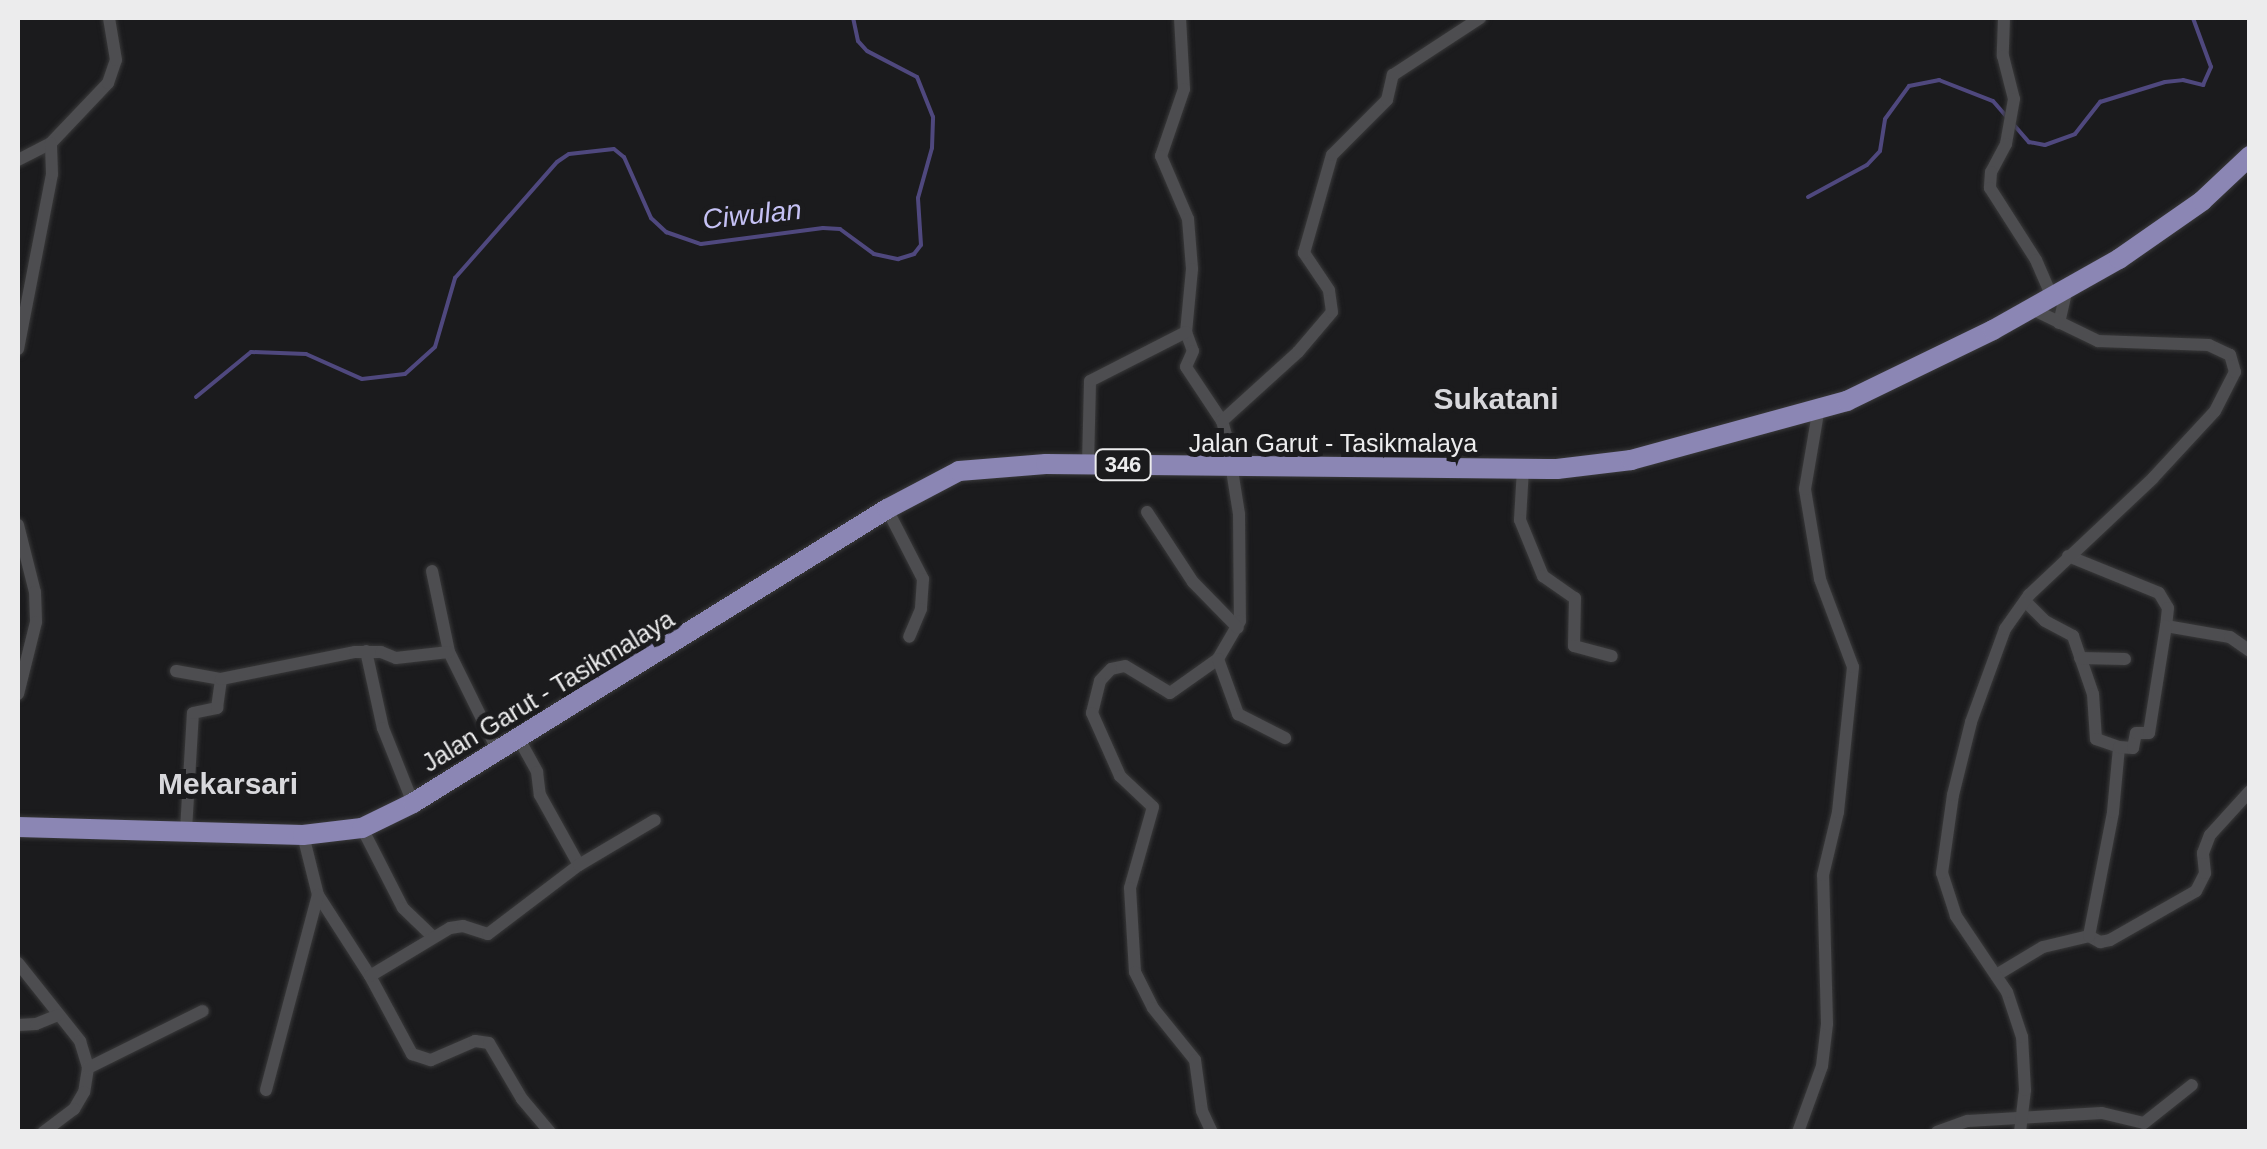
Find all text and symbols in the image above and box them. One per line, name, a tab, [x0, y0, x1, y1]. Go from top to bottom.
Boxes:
water label: Ciwulan	[701, 193, 803, 237]
district label: Sukatani	[1433, 381, 1559, 417]
street label: Jalan Garut - Tasikmalaya	[1188, 428, 1478, 458]
road number: 346	[1093, 448, 1153, 482]
street label: Jalan Garut - Tasikmalaya	[416, 604, 680, 778]
district label: Mekarsari	[158, 766, 298, 802]

